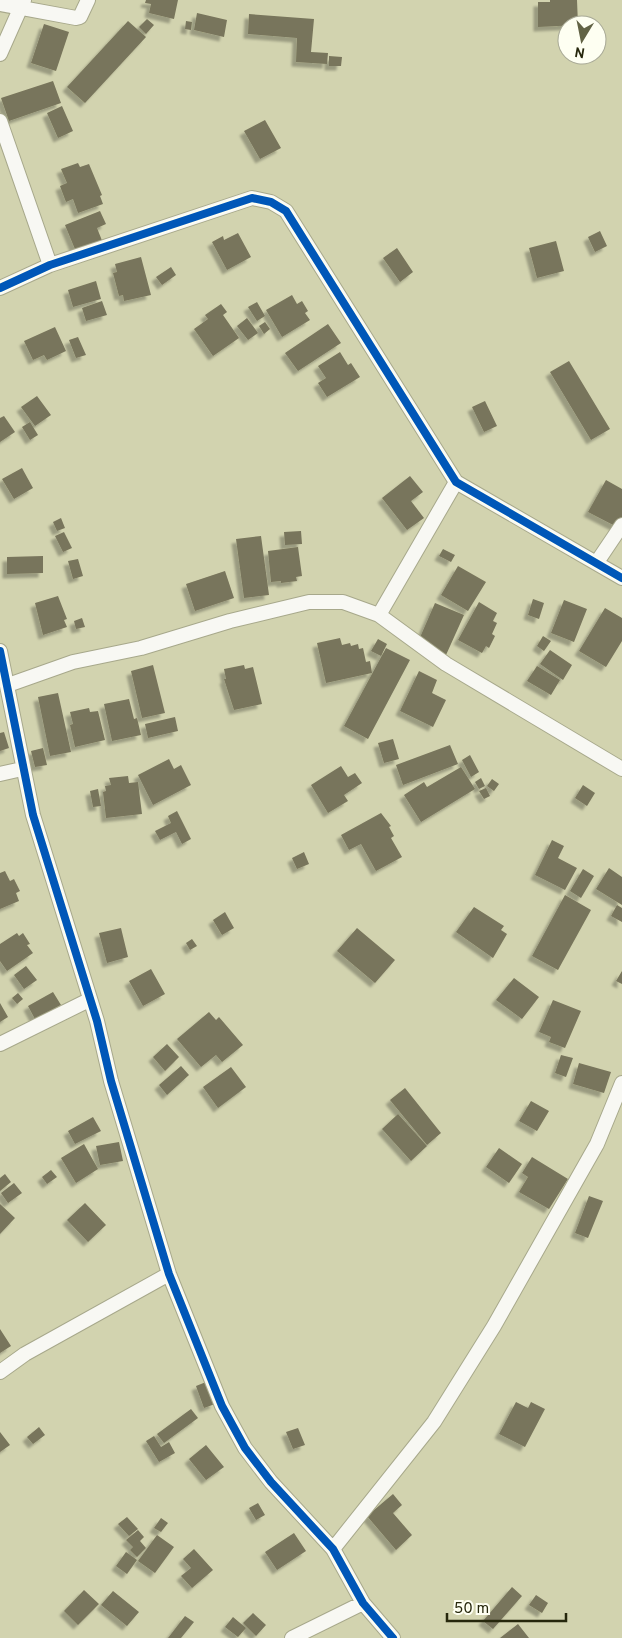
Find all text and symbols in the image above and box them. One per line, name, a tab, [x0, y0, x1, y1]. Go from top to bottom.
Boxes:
north arrow	[557, 15, 607, 65]
text: N	[574, 42, 586, 61]
scale bar	[447, 1590, 566, 1622]
text: 50 m	[454, 1600, 489, 1619]

